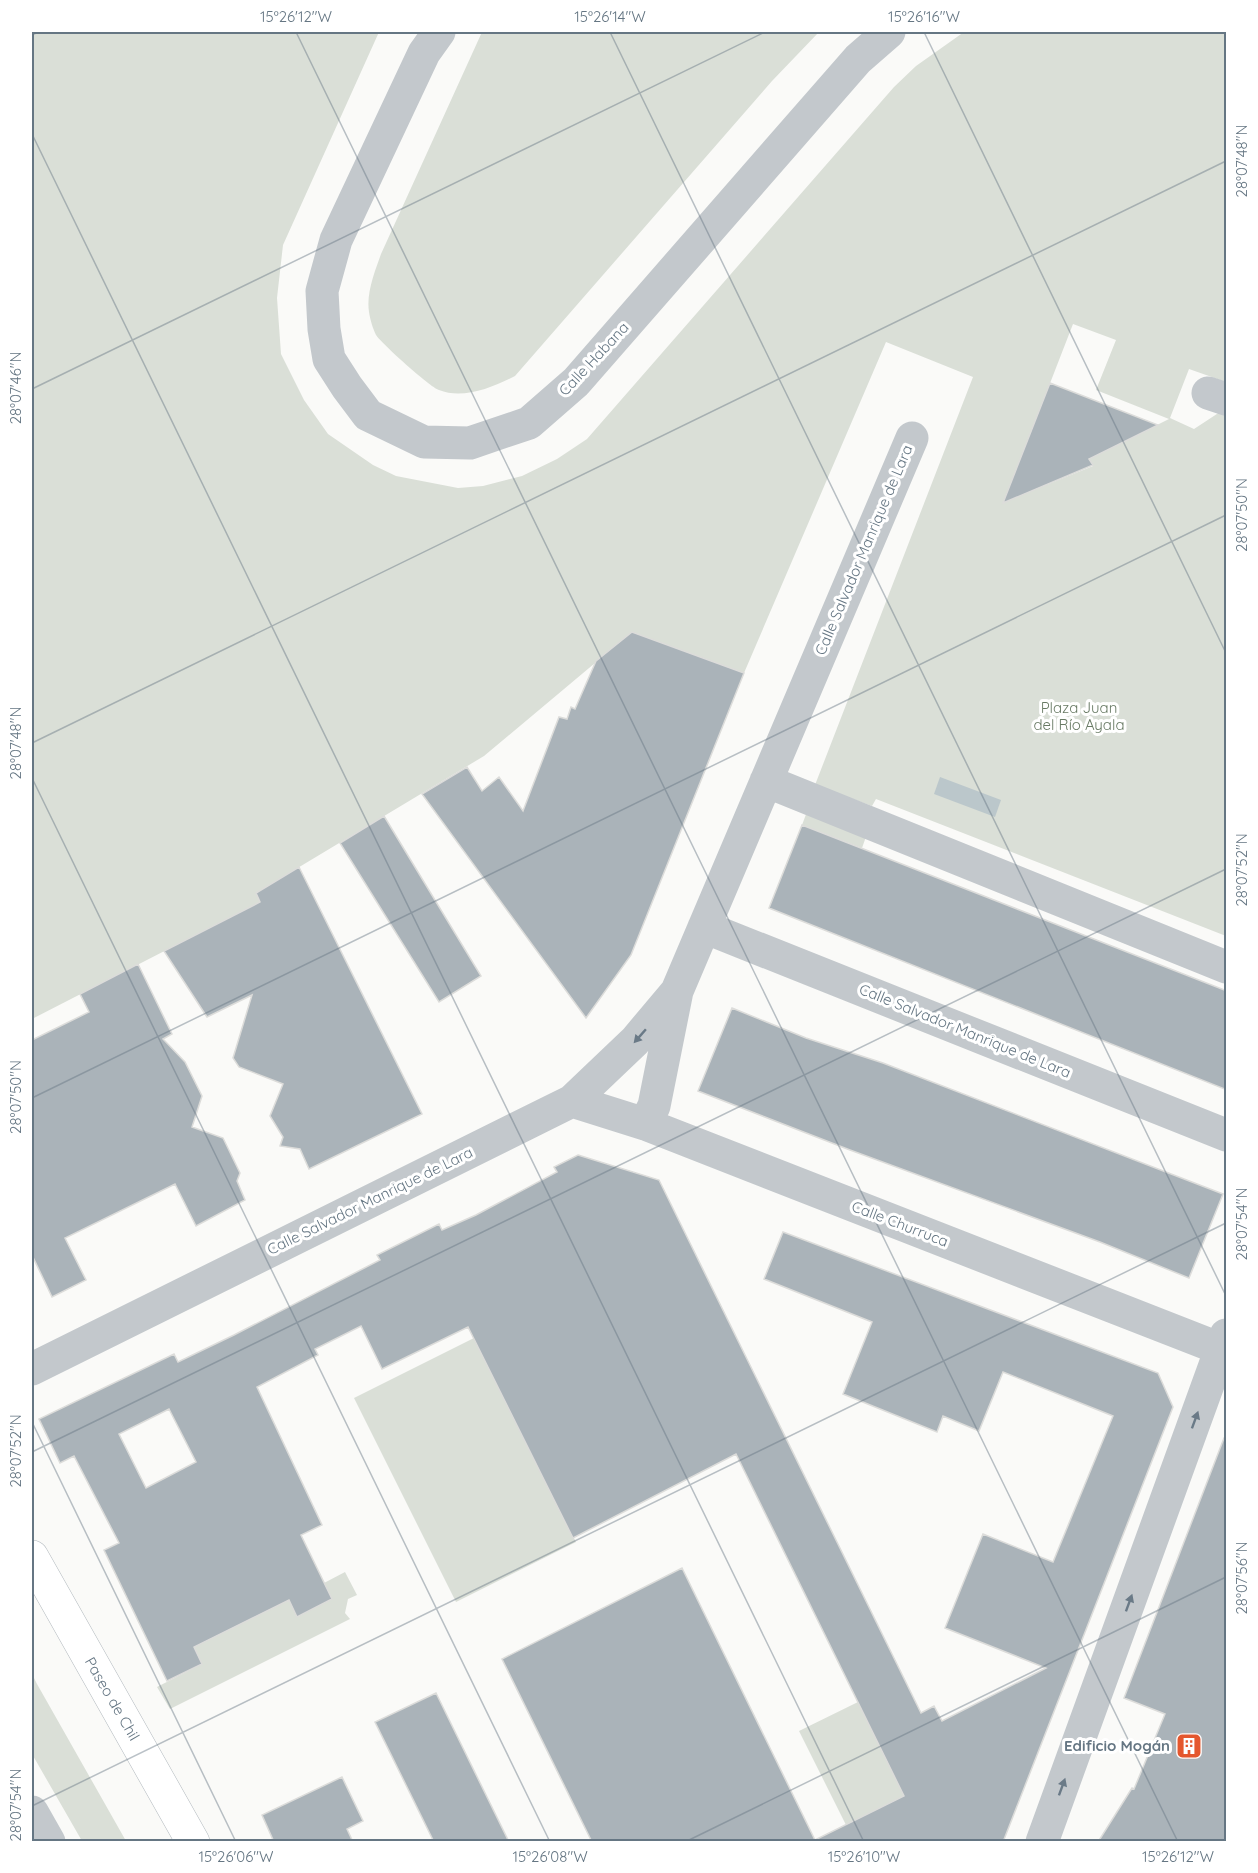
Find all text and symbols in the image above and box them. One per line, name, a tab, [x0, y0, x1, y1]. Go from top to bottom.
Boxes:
text: 15°26'12"W	[260, 7, 333, 26]
text: 15°26'14"W	[574, 7, 646, 26]
text: 15°26'16"W	[888, 7, 960, 26]
text: 28°07'48"N	[1232, 125, 1251, 197]
street label: Calle Habana	[555, 318, 633, 400]
text: 28°07'46"N	[6, 352, 25, 424]
street label: Calle Salvador Manrique de Lara	[811, 442, 917, 658]
text: 28°07'50"N	[1232, 478, 1251, 552]
park label: Plaza Juan del Río Ayala	[1033, 698, 1125, 734]
text: 28°07'48"N	[6, 707, 25, 779]
text: 28°07'52"N	[1232, 833, 1251, 907]
street label: Calle Salvador Manrique de Lara	[857, 979, 1074, 1082]
one-way arrow	[633, 1028, 646, 1044]
text: 28°07'50"N	[6, 1060, 25, 1134]
street label: Calle Salvador Manrique de Lara	[264, 1142, 476, 1259]
text: 28°07'54"N	[1232, 1188, 1251, 1260]
street label: Calle Churruca	[849, 1196, 951, 1251]
one-way arrow	[1191, 1411, 1201, 1429]
text: 28°07'52"N	[6, 1414, 25, 1488]
text: 28°07'56"N	[1232, 1542, 1251, 1615]
one-way arrow	[1124, 1594, 1134, 1612]
street label: Paseo de Chil	[81, 1654, 144, 1744]
building icon: Edificio Mogán	[1174, 1731, 1204, 1761]
place label: Edificio Mogán	[1064, 1736, 1170, 1755]
text: 28°07'54"N	[6, 1769, 25, 1841]
one-way arrow	[1058, 1777, 1068, 1795]
text: 15°26'06"W	[198, 1847, 274, 1866]
text: 15°26'08"W	[512, 1847, 588, 1866]
text: 15°26'10"W	[828, 1847, 901, 1866]
text: 15°26'12"W	[1142, 1847, 1215, 1866]

